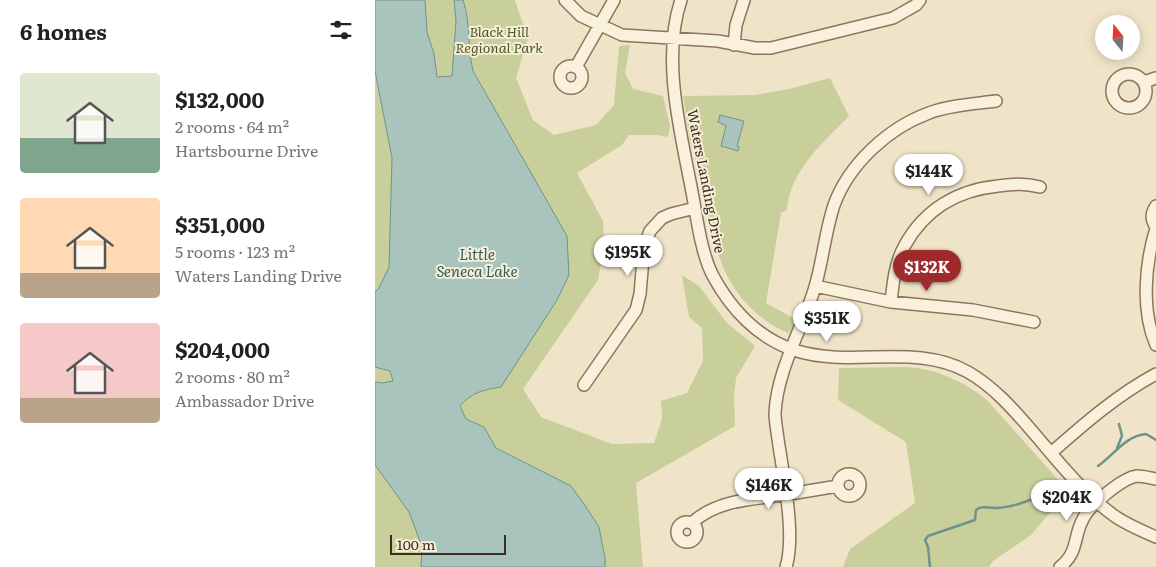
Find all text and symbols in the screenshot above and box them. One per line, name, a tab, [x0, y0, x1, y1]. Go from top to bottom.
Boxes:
text: 6 homes	[20, 15, 107, 46]
north arrow	[1095, 15, 1140, 60]
map controls	[1095, 15, 1140, 60]
icon: filters	[327, 16, 355, 44]
park label: Black Hill Regional Park	[455, 21, 543, 57]
text: $132,000	[175, 83, 264, 114]
icon: home	[60, 93, 120, 153]
street label: Waters Landing Drive	[683, 107, 731, 255]
text: 2 rooms · 64 m²	[175, 114, 289, 138]
text: Hartsbourne Drive	[175, 138, 318, 162]
pin: $144K	[894, 154, 964, 196]
text: $144K	[905, 158, 953, 182]
text: $351,000	[175, 208, 265, 239]
icon: home	[60, 218, 120, 278]
pin: $195K	[593, 234, 663, 277]
text: 5 rooms · 123 m²	[175, 239, 295, 263]
text: $195K	[605, 239, 651, 263]
water label: Little Seneca Lake	[436, 242, 518, 282]
pin: $132K	[892, 250, 962, 292]
text: $132K	[904, 254, 950, 278]
text: Waters Landing Drive	[175, 263, 342, 287]
pin: $351K	[792, 300, 862, 343]
text: $351K	[804, 305, 850, 329]
text: $204,000	[175, 333, 270, 364]
icon: home	[60, 343, 120, 403]
text: 2 rooms · 80 m²	[175, 364, 290, 388]
text: Ambassador Drive	[175, 388, 314, 412]
pin: $146K	[734, 468, 804, 510]
text: $146K	[745, 472, 793, 496]
pin: $204K	[1032, 480, 1102, 522]
text: $204K	[1042, 484, 1092, 508]
scale bar	[390, 532, 506, 555]
text: 100 m	[397, 534, 435, 554]

